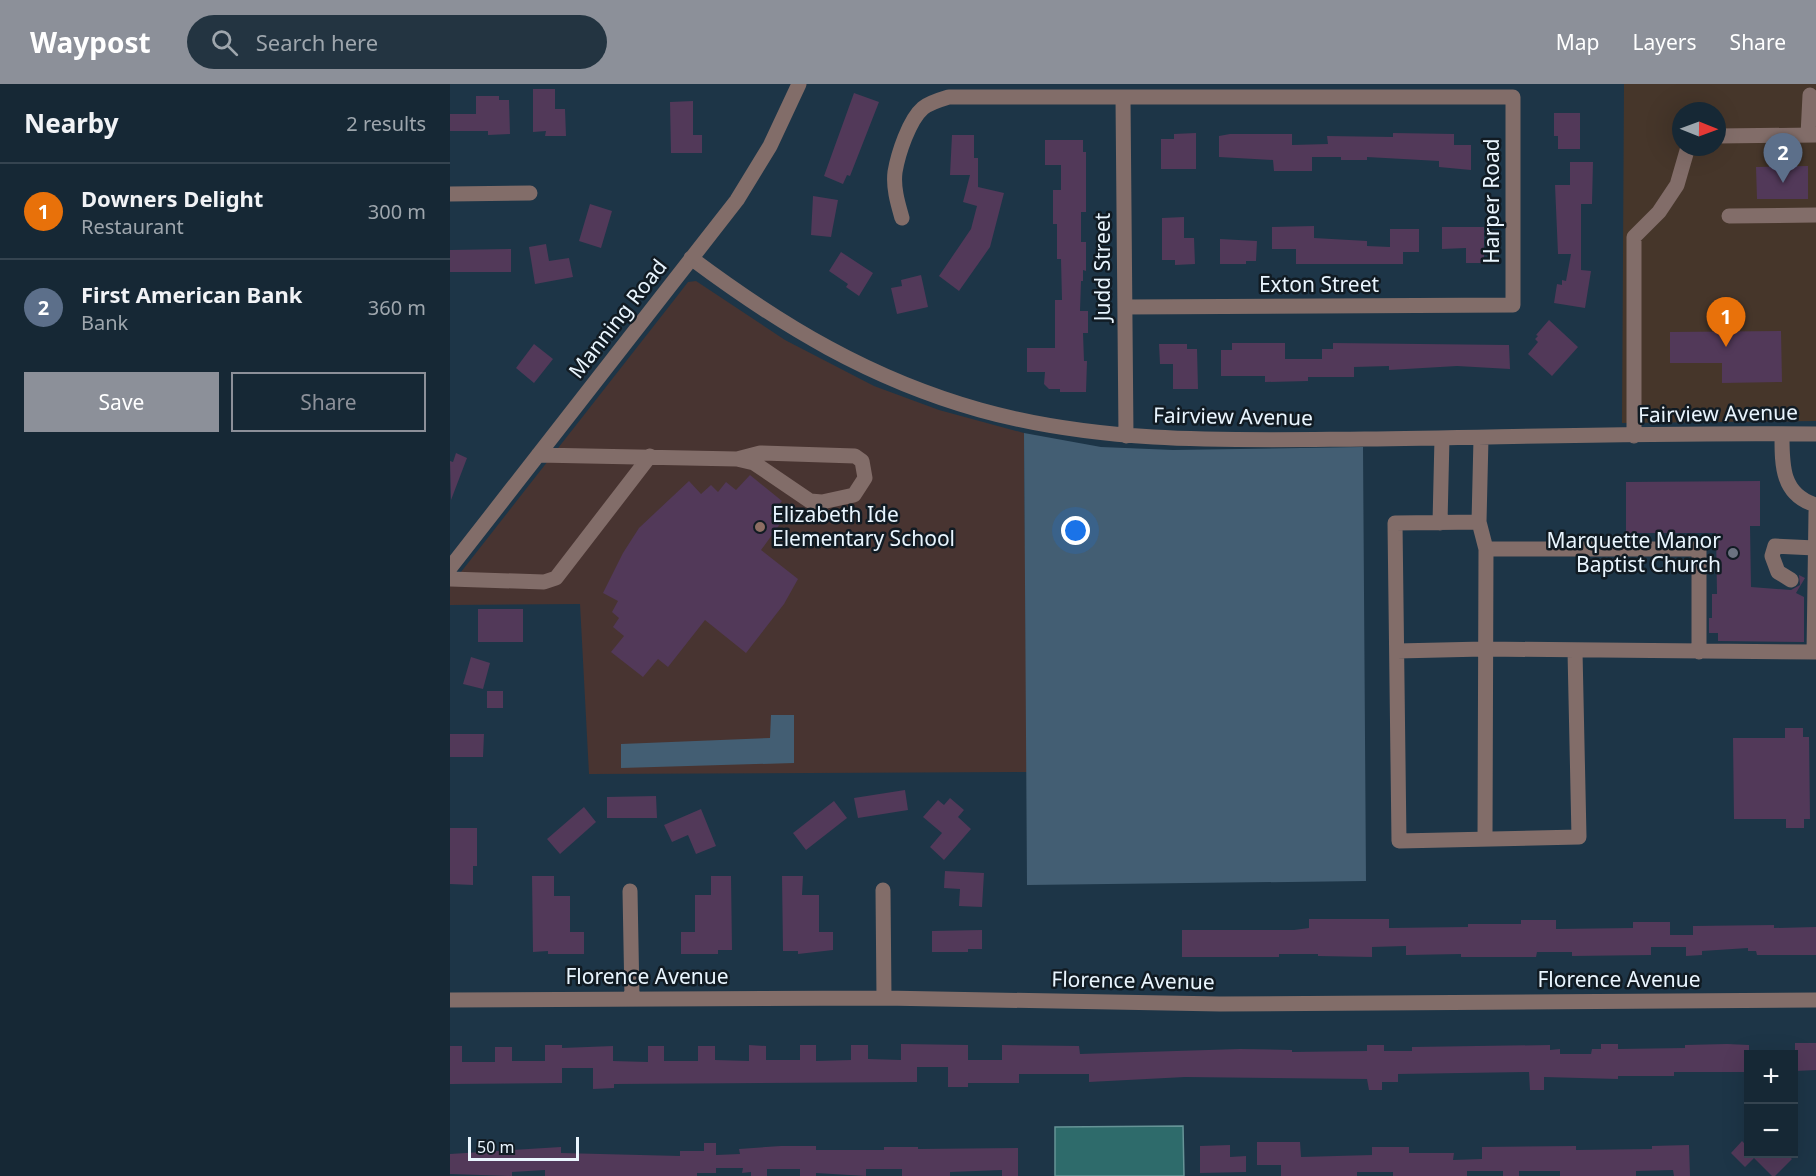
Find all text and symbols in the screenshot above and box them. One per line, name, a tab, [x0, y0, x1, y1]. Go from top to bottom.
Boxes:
search box	[187, 15, 607, 69]
text: Waypost	[30, 23, 151, 61]
icon: search	[208, 26, 241, 59]
text: Search here	[256, 27, 378, 57]
text: Map	[1556, 28, 1600, 56]
text: Layers	[1633, 28, 1697, 56]
text: Share	[1730, 28, 1786, 56]
north arrow	[1672, 102, 1726, 156]
text: Nearby	[24, 105, 119, 141]
text: 2 results	[346, 110, 426, 137]
pin: 2	[1764, 134, 1802, 183]
street label: Harper Road	[1477, 138, 1505, 264]
text: Downers Delight	[81, 183, 263, 213]
text: 1	[38, 198, 49, 225]
text: 300 m	[368, 198, 426, 225]
street label: Judd Street	[1088, 212, 1116, 323]
text: Restaurant	[81, 213, 184, 240]
street label: Manning Road	[562, 253, 673, 384]
street label: Exton Street	[1259, 270, 1379, 298]
text: First American Bank	[81, 279, 302, 309]
text: 2	[38, 294, 49, 321]
text: 360 m	[368, 294, 426, 321]
pin: 1	[1706, 298, 1746, 347]
text: Bank	[81, 309, 128, 336]
button: Save	[24, 372, 219, 432]
button: Share	[231, 372, 426, 432]
street label: Fairview Avenue	[1638, 398, 1798, 428]
street label: Fairview Avenue	[1153, 401, 1313, 431]
place label: Elizabeth Ide Elementary School	[772, 500, 955, 552]
your location	[1061, 516, 1090, 545]
marker: Elizabeth Ide Elementary School	[753, 520, 767, 534]
place label: Marquette Manor Baptist Church	[1547, 526, 1721, 578]
marker: Marquette Manor Baptist Church	[1726, 546, 1740, 560]
street label: Florence Avenue	[565, 962, 729, 990]
street label: Florence Avenue	[1051, 965, 1215, 995]
street label: Florence Avenue	[1537, 965, 1701, 993]
map controls	[1744, 1050, 1798, 1158]
button: +	[1744, 1050, 1798, 1104]
button: −	[1744, 1104, 1798, 1158]
scale bar	[468, 1134, 579, 1162]
text: 50 m	[477, 1136, 514, 1158]

